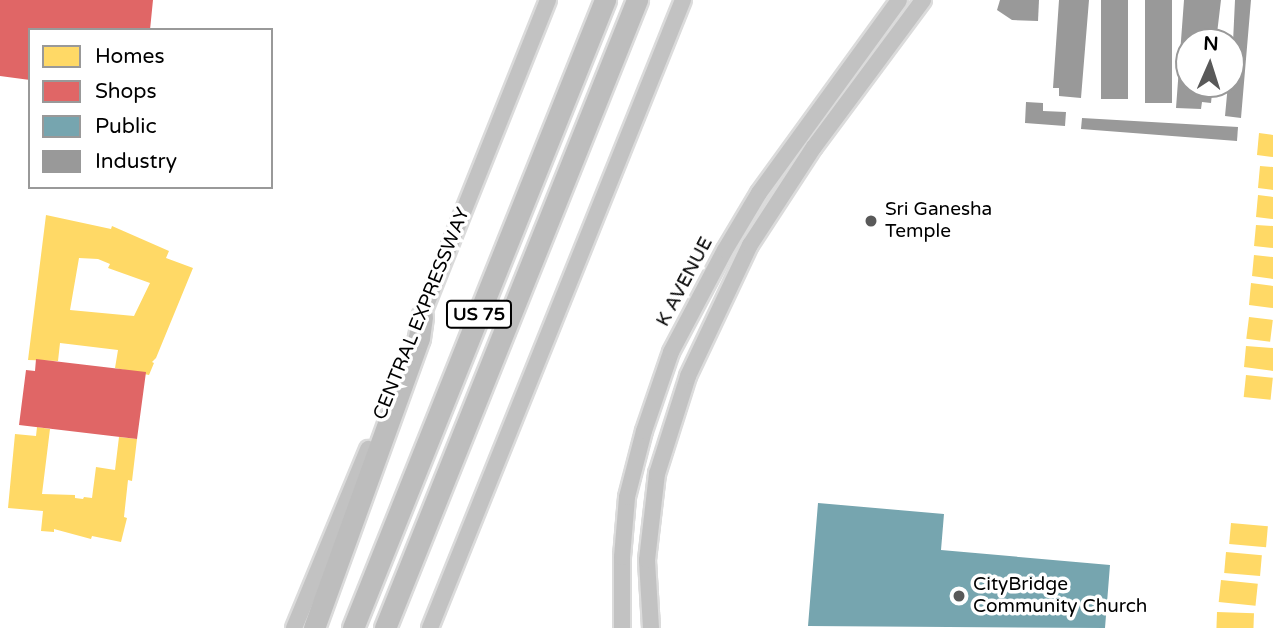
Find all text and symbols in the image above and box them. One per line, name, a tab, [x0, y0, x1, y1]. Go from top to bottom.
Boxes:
legend	[28, 28, 273, 189]
north arrow	[1175, 28, 1245, 98]
text: N	[1203, 33, 1219, 55]
text: Homes	[95, 44, 165, 69]
text: Shops	[95, 79, 157, 104]
text: Public	[95, 114, 157, 139]
text: Industry	[95, 149, 177, 174]
place label: Sri Ganesha Temple	[885, 199, 992, 243]
street label: CENTRAL EXPRESSWAY	[369, 205, 475, 423]
marker: Sri Ganesha Temple	[863, 213, 879, 229]
street label: K AVENUE	[652, 233, 718, 331]
road number: US 75	[446, 300, 512, 328]
place label: CityBridge Community Church	[973, 574, 1147, 618]
marker: CityBridge Community Church	[951, 588, 967, 604]

